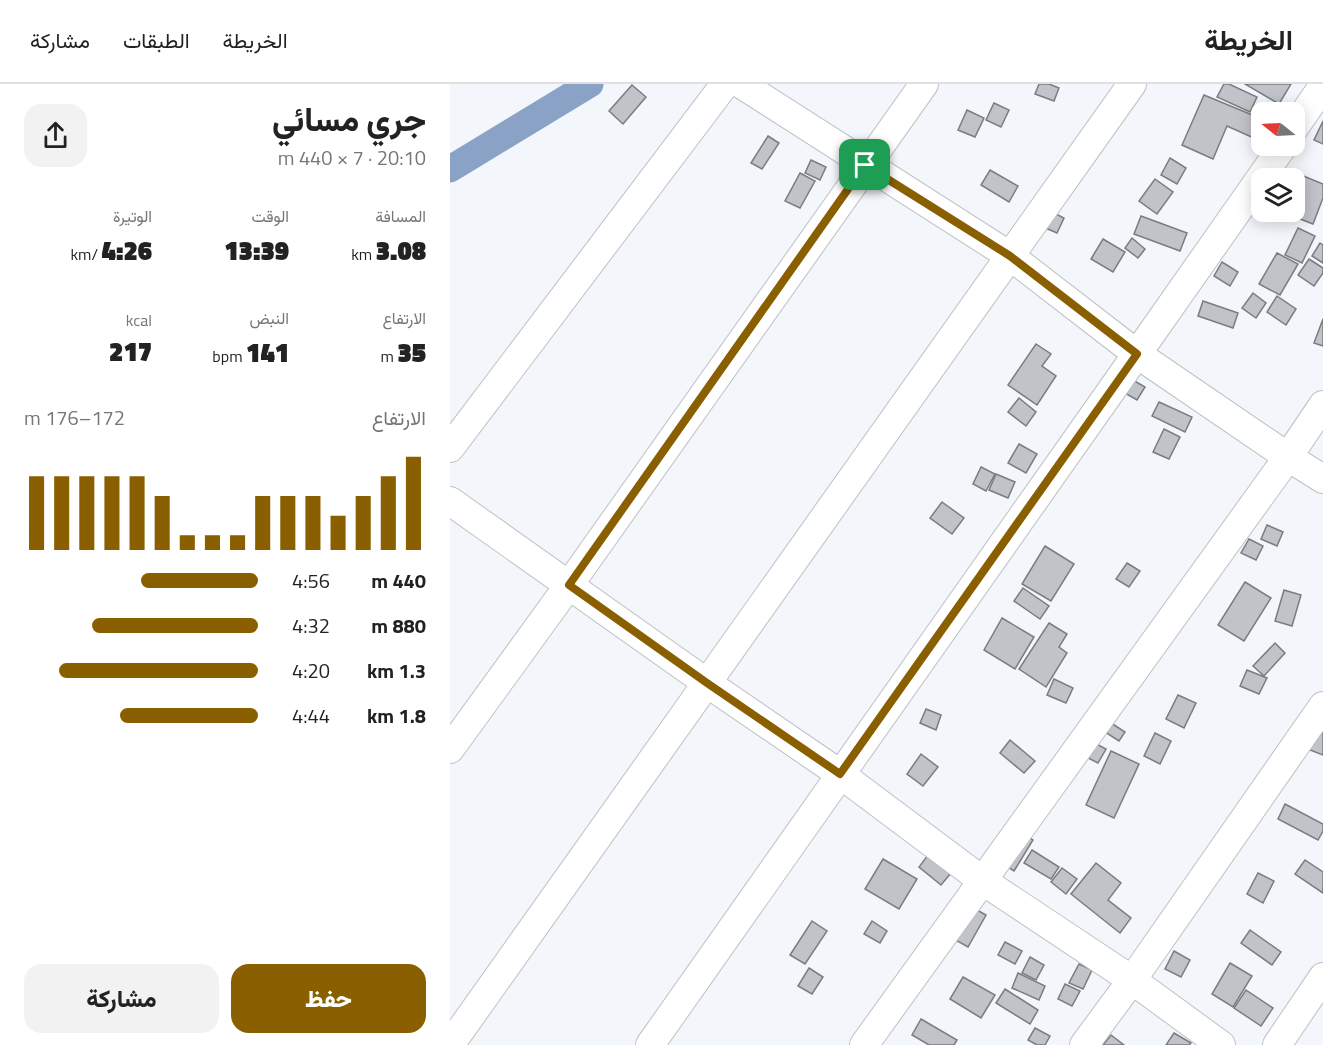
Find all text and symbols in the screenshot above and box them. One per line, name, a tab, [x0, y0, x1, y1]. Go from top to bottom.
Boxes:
text: الخريطة	[1204, 18, 1293, 61]
text: مشاركة	[30, 24, 90, 56]
text: الطبقات	[123, 24, 190, 56]
text: الخريطة	[223, 24, 288, 56]
text: جري مسائي	[272, 94, 426, 144]
north arrow	[1251, 102, 1305, 156]
map controls	[1251, 102, 1305, 222]
button: share	[24, 104, 87, 167]
pin	[839, 139, 890, 190]
text: 20:10 · 7 × 440 m	[278, 142, 426, 173]
icon: arrive	[848, 148, 881, 181]
button: layers	[1251, 168, 1305, 222]
text: الوتيرة	[113, 204, 152, 228]
text: الوقت	[251, 204, 289, 228]
text: المسافة	[375, 204, 426, 228]
text: 4:26	[102, 231, 152, 270]
text: 13:39	[224, 231, 289, 270]
text: 3.08	[376, 231, 426, 270]
text: /km	[70, 242, 102, 266]
text: km	[351, 242, 376, 266]
text: النبض	[249, 306, 289, 330]
text: الارتفاع	[383, 306, 426, 330]
text: kcal	[126, 308, 152, 332]
text: 217	[109, 332, 152, 371]
text: 141	[246, 333, 289, 372]
text: 35	[397, 333, 426, 372]
text: bpm	[212, 344, 246, 368]
text: m	[380, 344, 397, 368]
text: 172–176 m	[24, 402, 125, 433]
text: الارتفاع	[372, 402, 426, 433]
text: 4:56	[292, 565, 330, 596]
text: 440 m	[371, 565, 426, 596]
text: 4:32	[292, 610, 330, 641]
text: 880 m	[371, 610, 426, 641]
text: 4:20	[292, 655, 330, 686]
text: 1.3 km	[367, 655, 426, 686]
text: 4:44	[292, 700, 330, 731]
text: 1.8 km	[367, 700, 426, 731]
button: مشاركة	[24, 964, 219, 1033]
button: حفظ	[231, 964, 426, 1033]

